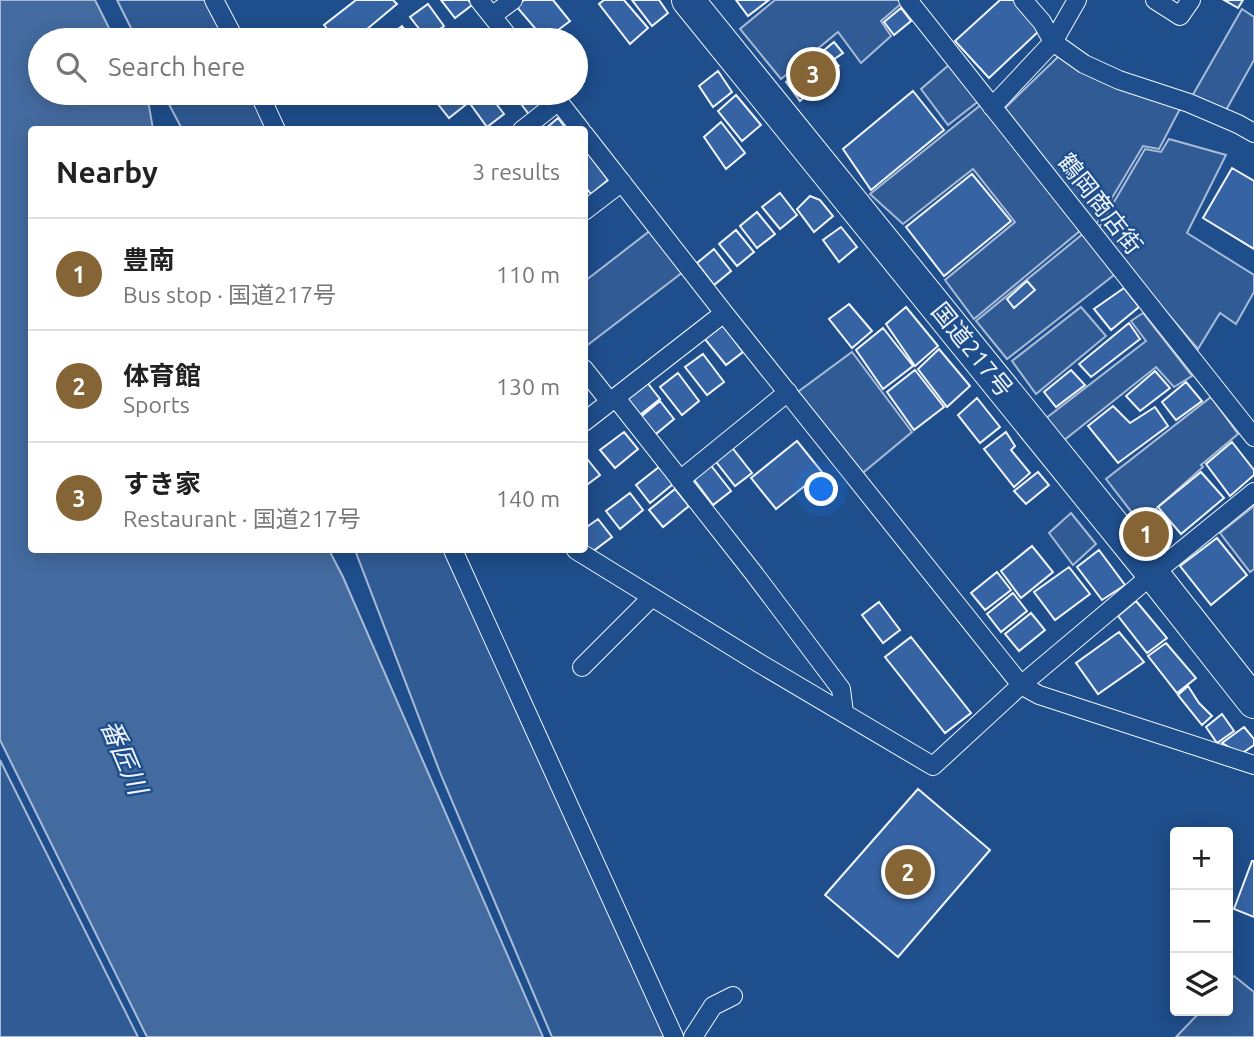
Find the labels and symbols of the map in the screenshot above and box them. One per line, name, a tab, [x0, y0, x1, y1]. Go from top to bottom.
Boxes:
pin: 3	[790, 48, 836, 100]
street label: 鶴岡商店街	[1053, 148, 1148, 259]
street label: 国道217号	[926, 297, 1018, 402]
your location	[804, 472, 838, 506]
pin: 1	[1123, 508, 1169, 560]
water label: 番匠川	[96, 715, 154, 801]
pin: 2	[885, 846, 931, 898]

